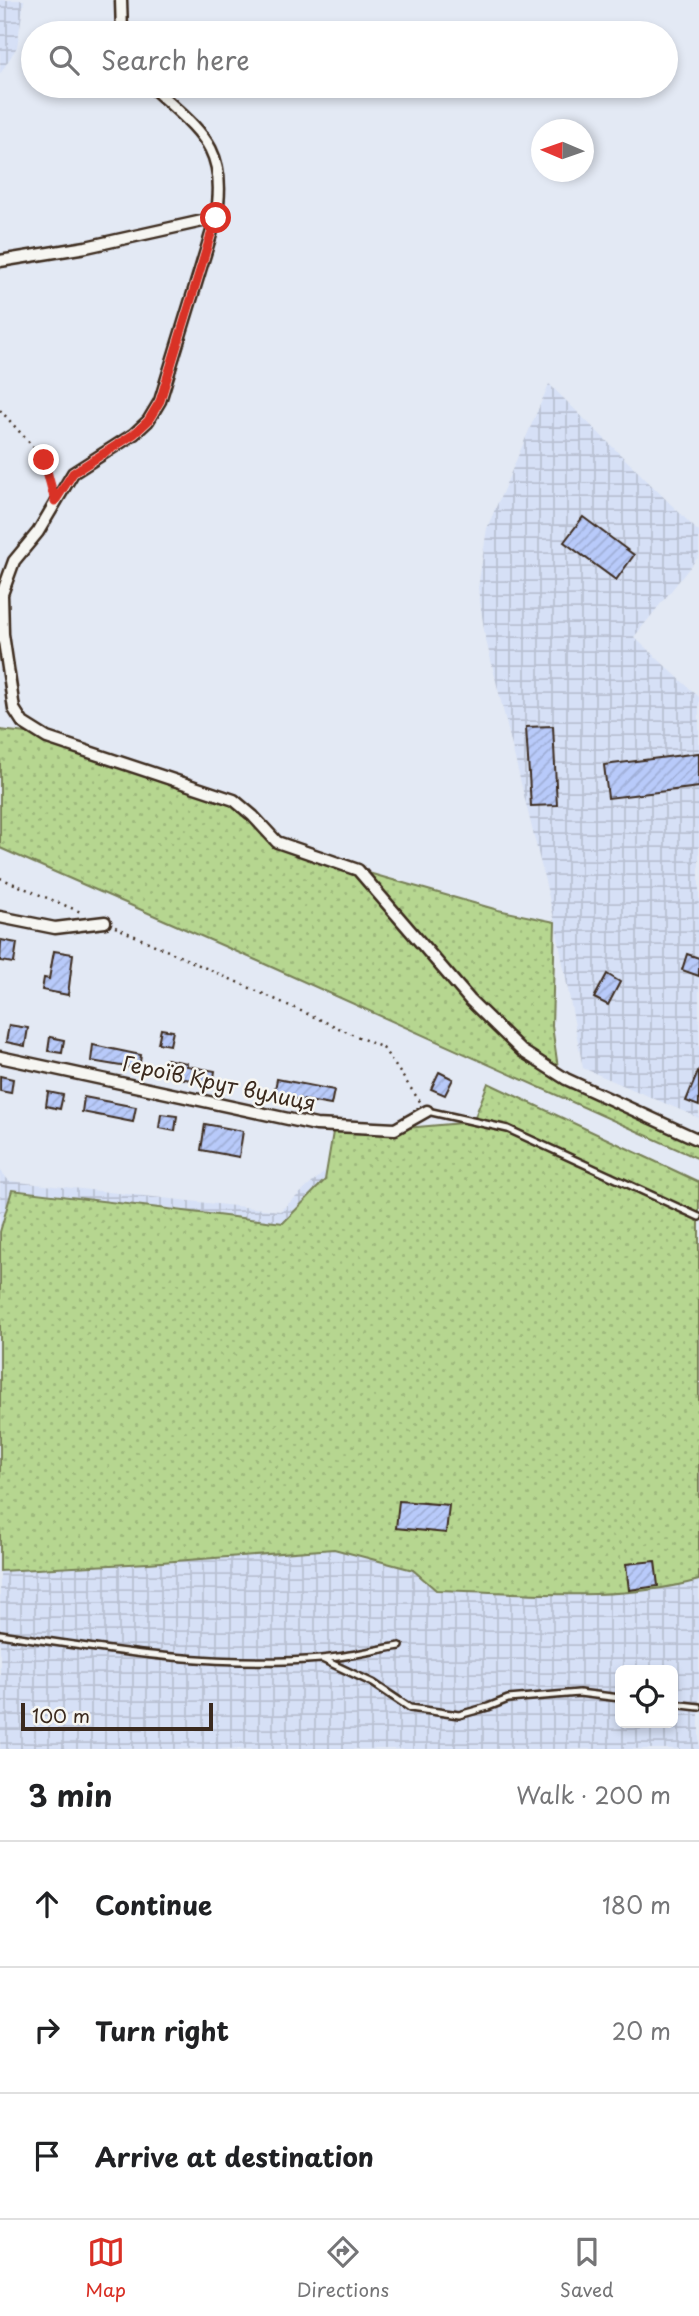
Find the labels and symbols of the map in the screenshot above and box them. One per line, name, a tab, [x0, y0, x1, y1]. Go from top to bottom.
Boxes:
north arrow	[531, 119, 594, 182]
route start	[200, 202, 231, 233]
route end	[28, 444, 59, 475]
street label: Героїв Крут вулиця	[120, 1046, 319, 1118]
scale bar	[21, 1700, 214, 1732]

